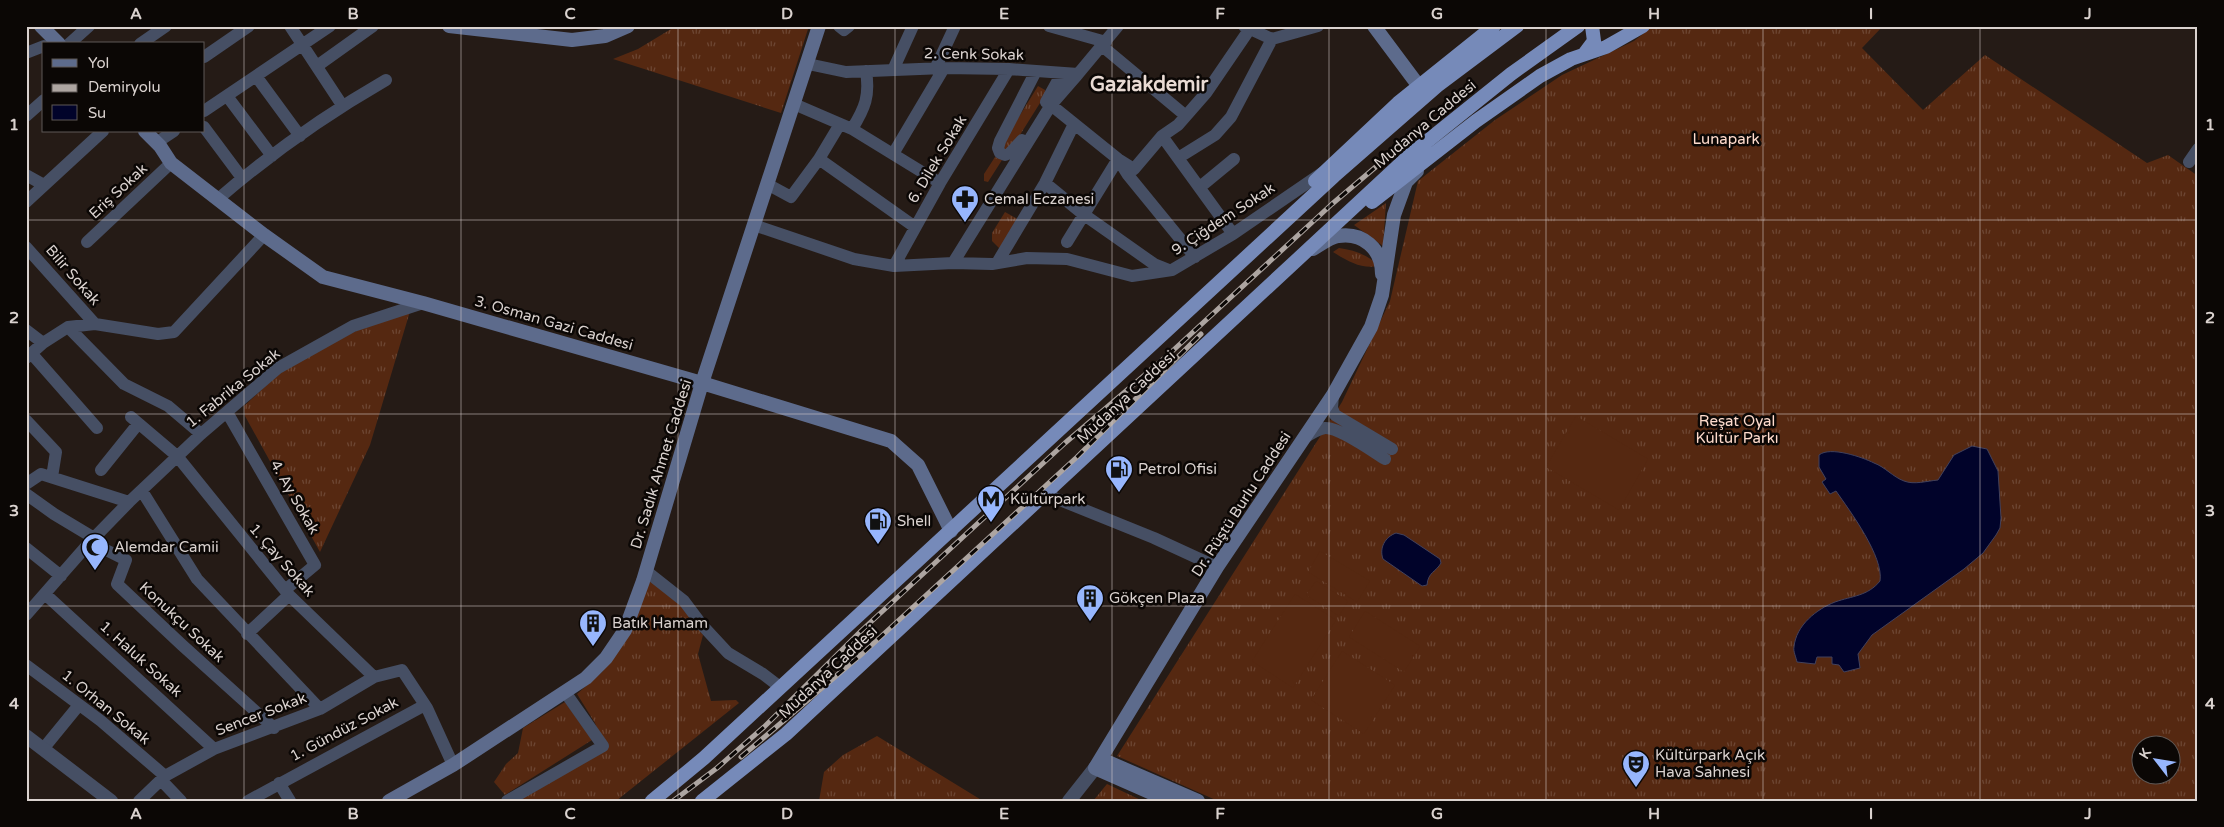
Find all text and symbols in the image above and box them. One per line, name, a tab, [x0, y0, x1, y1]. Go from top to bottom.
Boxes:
text: A	[130, 4, 142, 24]
text: B	[347, 4, 359, 24]
text: C	[564, 4, 576, 24]
text: D	[781, 4, 793, 24]
text: E	[999, 4, 1009, 24]
text: F	[1215, 4, 1225, 24]
text: G	[1431, 4, 1443, 24]
text: H	[1648, 4, 1660, 24]
text: I	[1869, 4, 1873, 24]
text: J	[2083, 4, 2092, 24]
legend	[42, 42, 205, 132]
street label: 2. Cenk Sokak	[924, 44, 1024, 64]
text: Yol	[88, 54, 109, 72]
district label: Gaziakdemir	[1090, 73, 1208, 97]
street label: Mudanya Caddesi	[1370, 76, 1480, 172]
text: Demiryolu	[88, 78, 161, 96]
text: Su	[88, 104, 106, 122]
street label: 6. Dilek Sokak	[904, 112, 970, 206]
text: 1	[9, 115, 19, 135]
text: 1	[2205, 115, 2215, 135]
park label: Lunapark	[1692, 130, 1760, 148]
street label: Eriş Sokak	[85, 160, 151, 222]
street label: 9. Çiğdem Sokak	[1168, 179, 1278, 259]
pharmacy icon: Cemal Eczanesi	[950, 184, 980, 223]
place label: Cemal Eczanesi	[984, 190, 1094, 208]
street label: Bilir Sokak	[42, 241, 104, 309]
street label: 3. Osman Gazi Caddesi	[473, 292, 635, 354]
text: 2	[9, 308, 19, 328]
text: 2	[2205, 308, 2215, 328]
street label: 1. Fabrika Sokak	[182, 345, 284, 431]
street label: Mudanya Caddesi	[1073, 347, 1179, 447]
street label: Dr. Sadık Ahmet Caddesi	[627, 377, 695, 551]
park label: Reşat Oyal Kültür Parkı	[1695, 412, 1779, 447]
street label: Dr. Rüştü Burlu Caddesi	[1187, 428, 1295, 580]
fuel station icon: Petrol Ofisi	[1104, 454, 1134, 493]
street label: 4. Ay Sokak	[266, 457, 324, 537]
place label: Petrol Ofisi	[1138, 460, 1217, 478]
metro station icon: Kültürpark	[976, 484, 1006, 523]
place label: Kültürpark	[1010, 490, 1085, 508]
text: 3	[9, 501, 19, 521]
text: 3	[2205, 501, 2215, 521]
fuel station icon: Shell	[863, 506, 893, 545]
place label: Shell	[897, 512, 931, 530]
street label: 1. Çay Sokak	[245, 520, 319, 600]
mosque icon: Alemdar Camii	[80, 532, 110, 571]
place label: Alemdar Camii	[114, 538, 219, 556]
street label: Konukçu Sokak	[136, 578, 228, 666]
building icon: Gökçen Plaza	[1075, 583, 1105, 622]
place label: Gökçen Plaza	[1109, 589, 1205, 607]
building icon: Batık Hamam	[578, 608, 608, 647]
place label: Batık Hamam	[612, 614, 708, 632]
street label: 1. Haluk Sokak	[96, 617, 186, 701]
street label: Mudanya Caddesi	[775, 622, 881, 722]
street label: 1. Orhan Sokak	[58, 666, 154, 748]
street label: Sencer Sokak	[213, 688, 309, 740]
street label: 1. Gündüz Sokak	[287, 693, 401, 765]
text: 4	[9, 694, 19, 714]
text: 4	[2205, 694, 2215, 714]
north arrow	[2132, 734, 2182, 784]
text: K	[2136, 745, 2155, 762]
place label: Kültürpark Açık Hava Sahnesi	[1655, 746, 1765, 781]
theatre icon: Kültürpark Açık Hava Sahnesi	[1621, 749, 1651, 788]
text: A	[130, 804, 142, 824]
text: B	[347, 804, 359, 824]
text: C	[564, 804, 576, 824]
text: D	[781, 804, 793, 824]
text: E	[999, 804, 1009, 824]
text: F	[1215, 804, 1225, 824]
text: G	[1431, 804, 1443, 824]
text: H	[1648, 804, 1660, 824]
text: I	[1869, 804, 1873, 824]
text: J	[2083, 804, 2092, 824]

